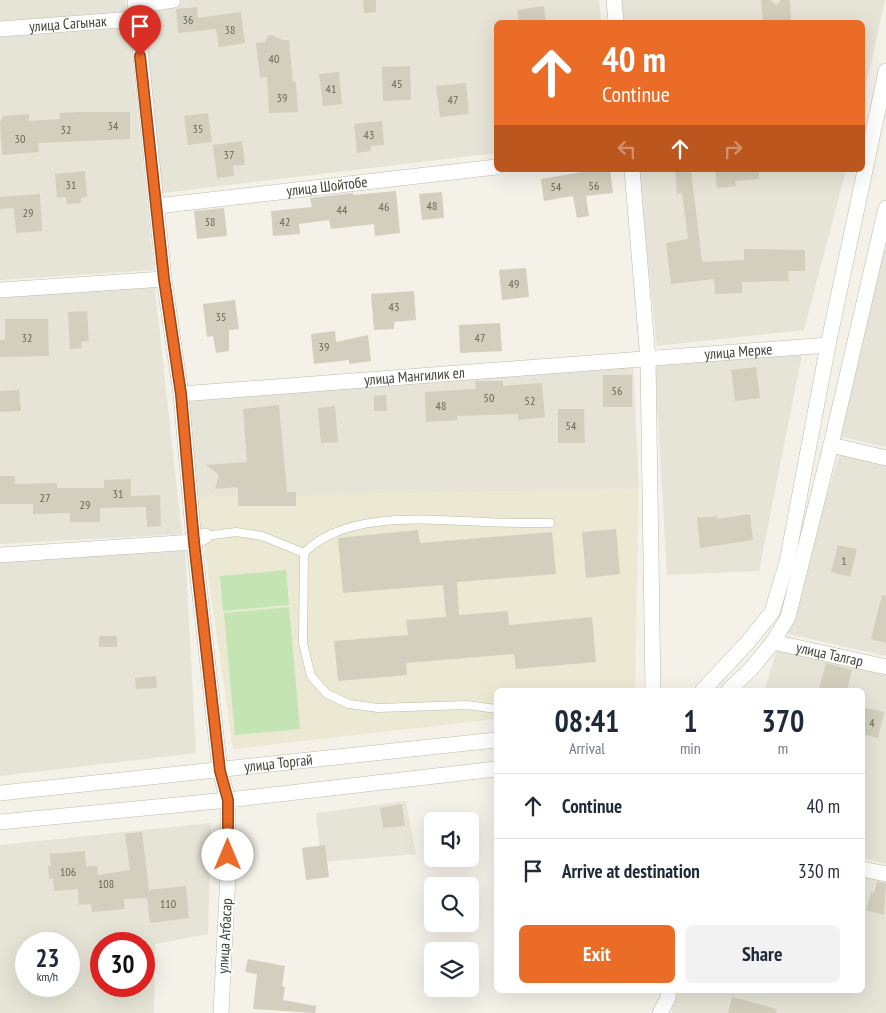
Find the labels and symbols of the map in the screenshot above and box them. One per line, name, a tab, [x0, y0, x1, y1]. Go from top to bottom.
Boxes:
pin	[119, 5, 161, 56]
street label: улица Сагынак	[28, 11, 107, 36]
house number: 36	[183, 12, 193, 27]
house number: 38	[225, 22, 235, 37]
house number: 40	[269, 51, 279, 66]
house number: 45	[392, 76, 402, 91]
house number: 41	[326, 81, 336, 96]
house number: 39	[277, 90, 287, 105]
house number: 47	[448, 92, 458, 107]
house number: 34	[108, 118, 119, 133]
house number: 35	[193, 121, 203, 136]
house number: 32	[61, 122, 71, 137]
house number: 43	[364, 127, 374, 142]
house number: 30	[15, 131, 25, 146]
house number: 37	[224, 147, 234, 162]
street label: улица Шойтобе	[285, 172, 368, 200]
house number: 31	[66, 177, 76, 192]
house number: 56	[589, 178, 599, 193]
house number: 54	[551, 179, 562, 194]
house number: 48	[427, 198, 437, 213]
house number: 46	[379, 199, 389, 214]
house number: 44	[337, 202, 348, 217]
house number: 29	[23, 205, 33, 220]
house number: 38	[205, 214, 215, 229]
house number: 42	[280, 214, 290, 229]
house number: 49	[509, 276, 519, 291]
house number: 43	[389, 299, 399, 314]
house number: 35	[216, 309, 226, 324]
house number: 32	[22, 330, 32, 345]
house number: 47	[475, 330, 485, 345]
house number: 39	[319, 339, 329, 354]
street label: улица Мерке	[704, 339, 773, 363]
street label: улица Мангилик ел	[363, 363, 465, 389]
house number: 56	[612, 383, 622, 398]
house number: 50	[484, 390, 494, 405]
house number: 52	[525, 393, 535, 408]
house number: 48	[436, 398, 446, 413]
house number: 54	[566, 418, 577, 433]
house number: 31	[113, 486, 123, 501]
house number: 27	[40, 490, 50, 505]
house number: 29	[80, 497, 90, 512]
house number: 1	[841, 553, 847, 568]
street label: улица Талгар	[794, 637, 865, 671]
house number: 4	[869, 715, 875, 730]
street label: улица Торгай	[243, 750, 314, 776]
position arrow	[201, 828, 253, 880]
house number: 106	[60, 864, 76, 879]
house number: 108	[98, 876, 114, 891]
house number: 110	[160, 896, 176, 911]
street label: улица Атбасар	[213, 898, 236, 974]
speed limit sign: 30	[90, 932, 155, 997]

